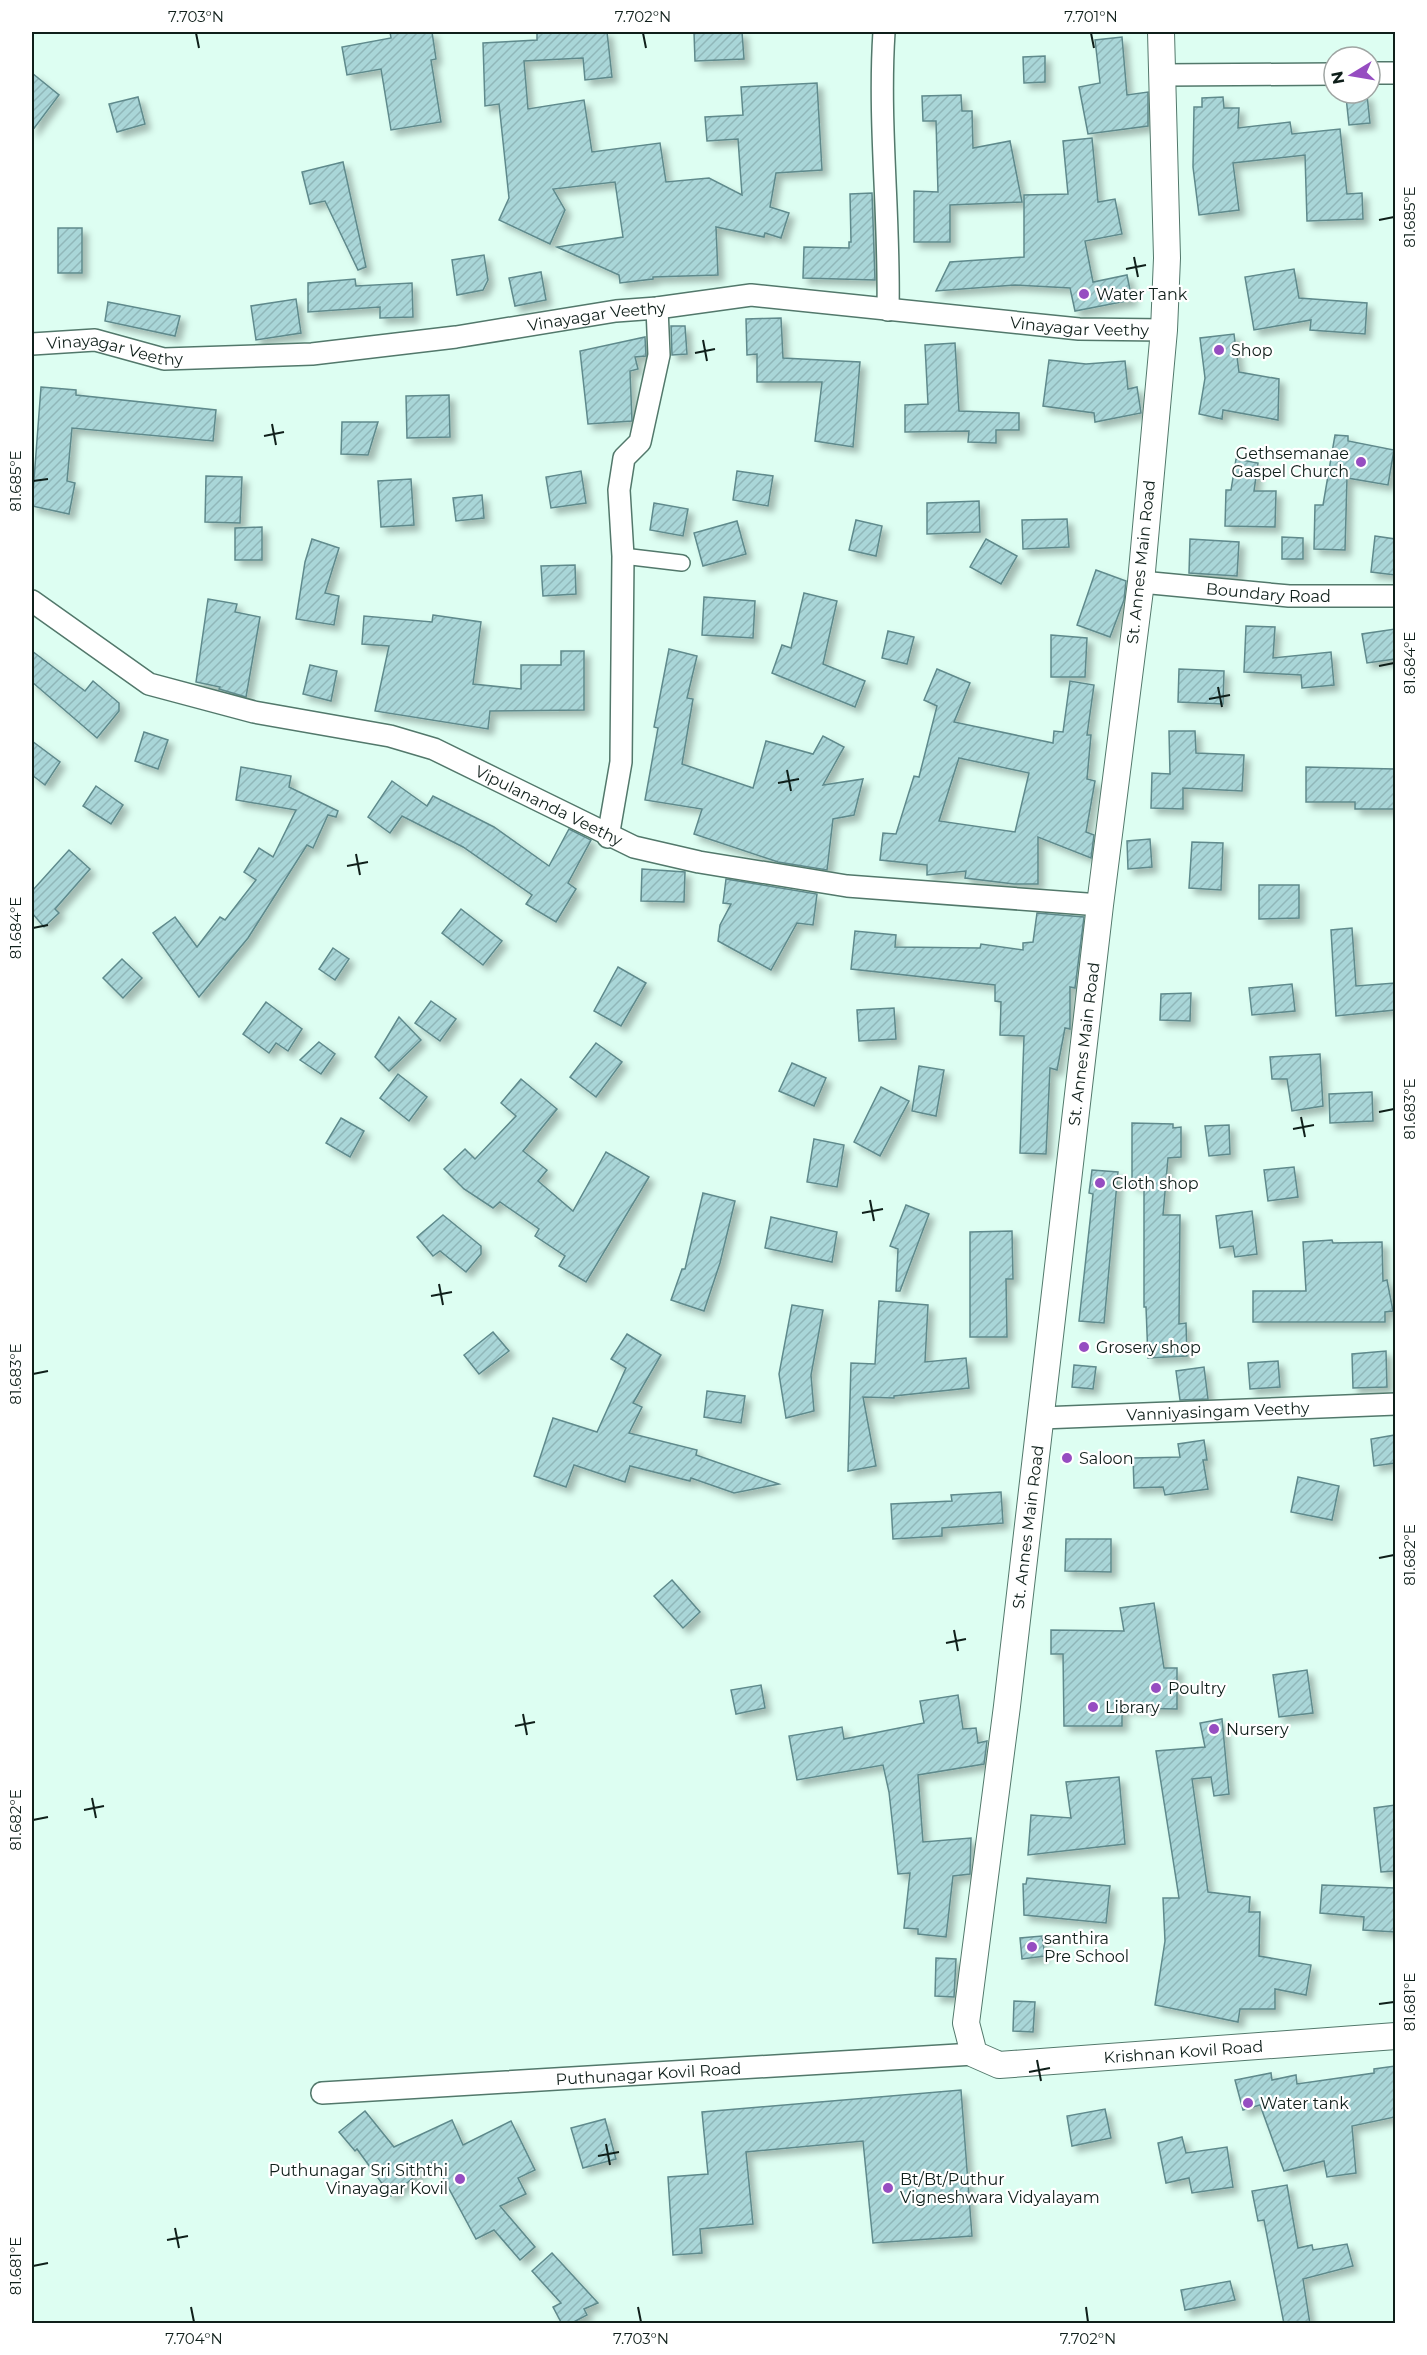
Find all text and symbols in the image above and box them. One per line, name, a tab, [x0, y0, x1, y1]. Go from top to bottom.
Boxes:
text: 7.703°N	[168, 7, 224, 26]
text: 7.702°N	[615, 7, 671, 26]
text: 7.701°N	[1064, 7, 1118, 26]
north arrow	[1322, 45, 1382, 105]
text: N	[1327, 70, 1348, 86]
text: 81.685°E	[1400, 186, 1419, 248]
place label: Water Tank	[1096, 285, 1188, 304]
marker: Water Tank	[1077, 287, 1091, 301]
street label: Vinayagar Veethy	[526, 297, 667, 335]
street label: Vinayagar Veethy	[1009, 312, 1149, 339]
street label: Vinayagar Veethy	[46, 330, 184, 369]
place label: Shop	[1231, 341, 1273, 360]
marker: Shop	[1212, 343, 1226, 357]
place label: Gethsemanae Gaspel Church	[1232, 444, 1349, 481]
text: 81.685°E	[6, 450, 25, 512]
marker: Gethsemanae Gaspel Church	[1354, 455, 1368, 469]
street label: St. Annes Main Road	[1123, 479, 1159, 645]
street label: Boundary Road	[1205, 579, 1331, 606]
text: 81.684°E	[1400, 632, 1419, 694]
street label: Vipulananda Veethy	[472, 761, 626, 849]
text: 81.684°E	[6, 897, 25, 959]
street label: St. Annes Main Road	[1065, 961, 1103, 1127]
text: 81.683°E	[1400, 1078, 1419, 1140]
place label: Cloth shop	[1112, 1174, 1199, 1193]
marker: Cloth shop	[1093, 1176, 1107, 1190]
place label: Grosery shop	[1096, 1338, 1201, 1357]
marker: Grosery shop	[1077, 1340, 1091, 1354]
text: 81.683°E	[6, 1343, 25, 1405]
street label: Vanniyasingam Veethy	[1126, 1398, 1310, 1424]
street label: St. Annes Main Road	[1009, 1444, 1047, 1610]
place label: Saloon	[1079, 1449, 1133, 1468]
marker: Saloon	[1060, 1451, 1074, 1465]
text: 81.682°E	[1400, 1524, 1419, 1586]
place label: Poultry	[1168, 1679, 1226, 1698]
marker: Poultry	[1149, 1681, 1163, 1695]
place label: Library	[1105, 1698, 1160, 1717]
marker: Library	[1086, 1700, 1100, 1714]
place label: Nursery	[1226, 1720, 1289, 1739]
marker: Nursery	[1207, 1722, 1221, 1736]
text: 81.682°E	[6, 1789, 25, 1851]
place label: santhira Pre School	[1044, 1929, 1129, 1966]
marker: santhira Pre School	[1025, 1940, 1039, 1954]
text: 81.681°E	[1400, 1973, 1419, 2031]
street label: Krishnan Kovil Road	[1103, 2036, 1264, 2067]
street label: Puthunagar Kovil Road	[555, 2058, 742, 2089]
place label: Water tank	[1260, 2094, 1349, 2113]
marker: Water tank	[1241, 2096, 1255, 2110]
place label: Puthunagar Sri Siththi Vinayagar Kovil	[269, 2161, 448, 2198]
place label: Bt/Bt/Puthur Vigneshwara Vidyalayam	[900, 2170, 1100, 2207]
marker: Puthunagar Sri Siththi Vinayagar Kovil	[453, 2172, 467, 2186]
marker: Bt/Bt/Puthur Vigneshwara Vidyalayam	[881, 2181, 895, 2195]
text: 81.681°E	[6, 2237, 25, 2295]
text: 7.704°N	[165, 2329, 223, 2348]
text: 7.703°N	[613, 2329, 669, 2348]
text: 7.702°N	[1060, 2329, 1116, 2348]

